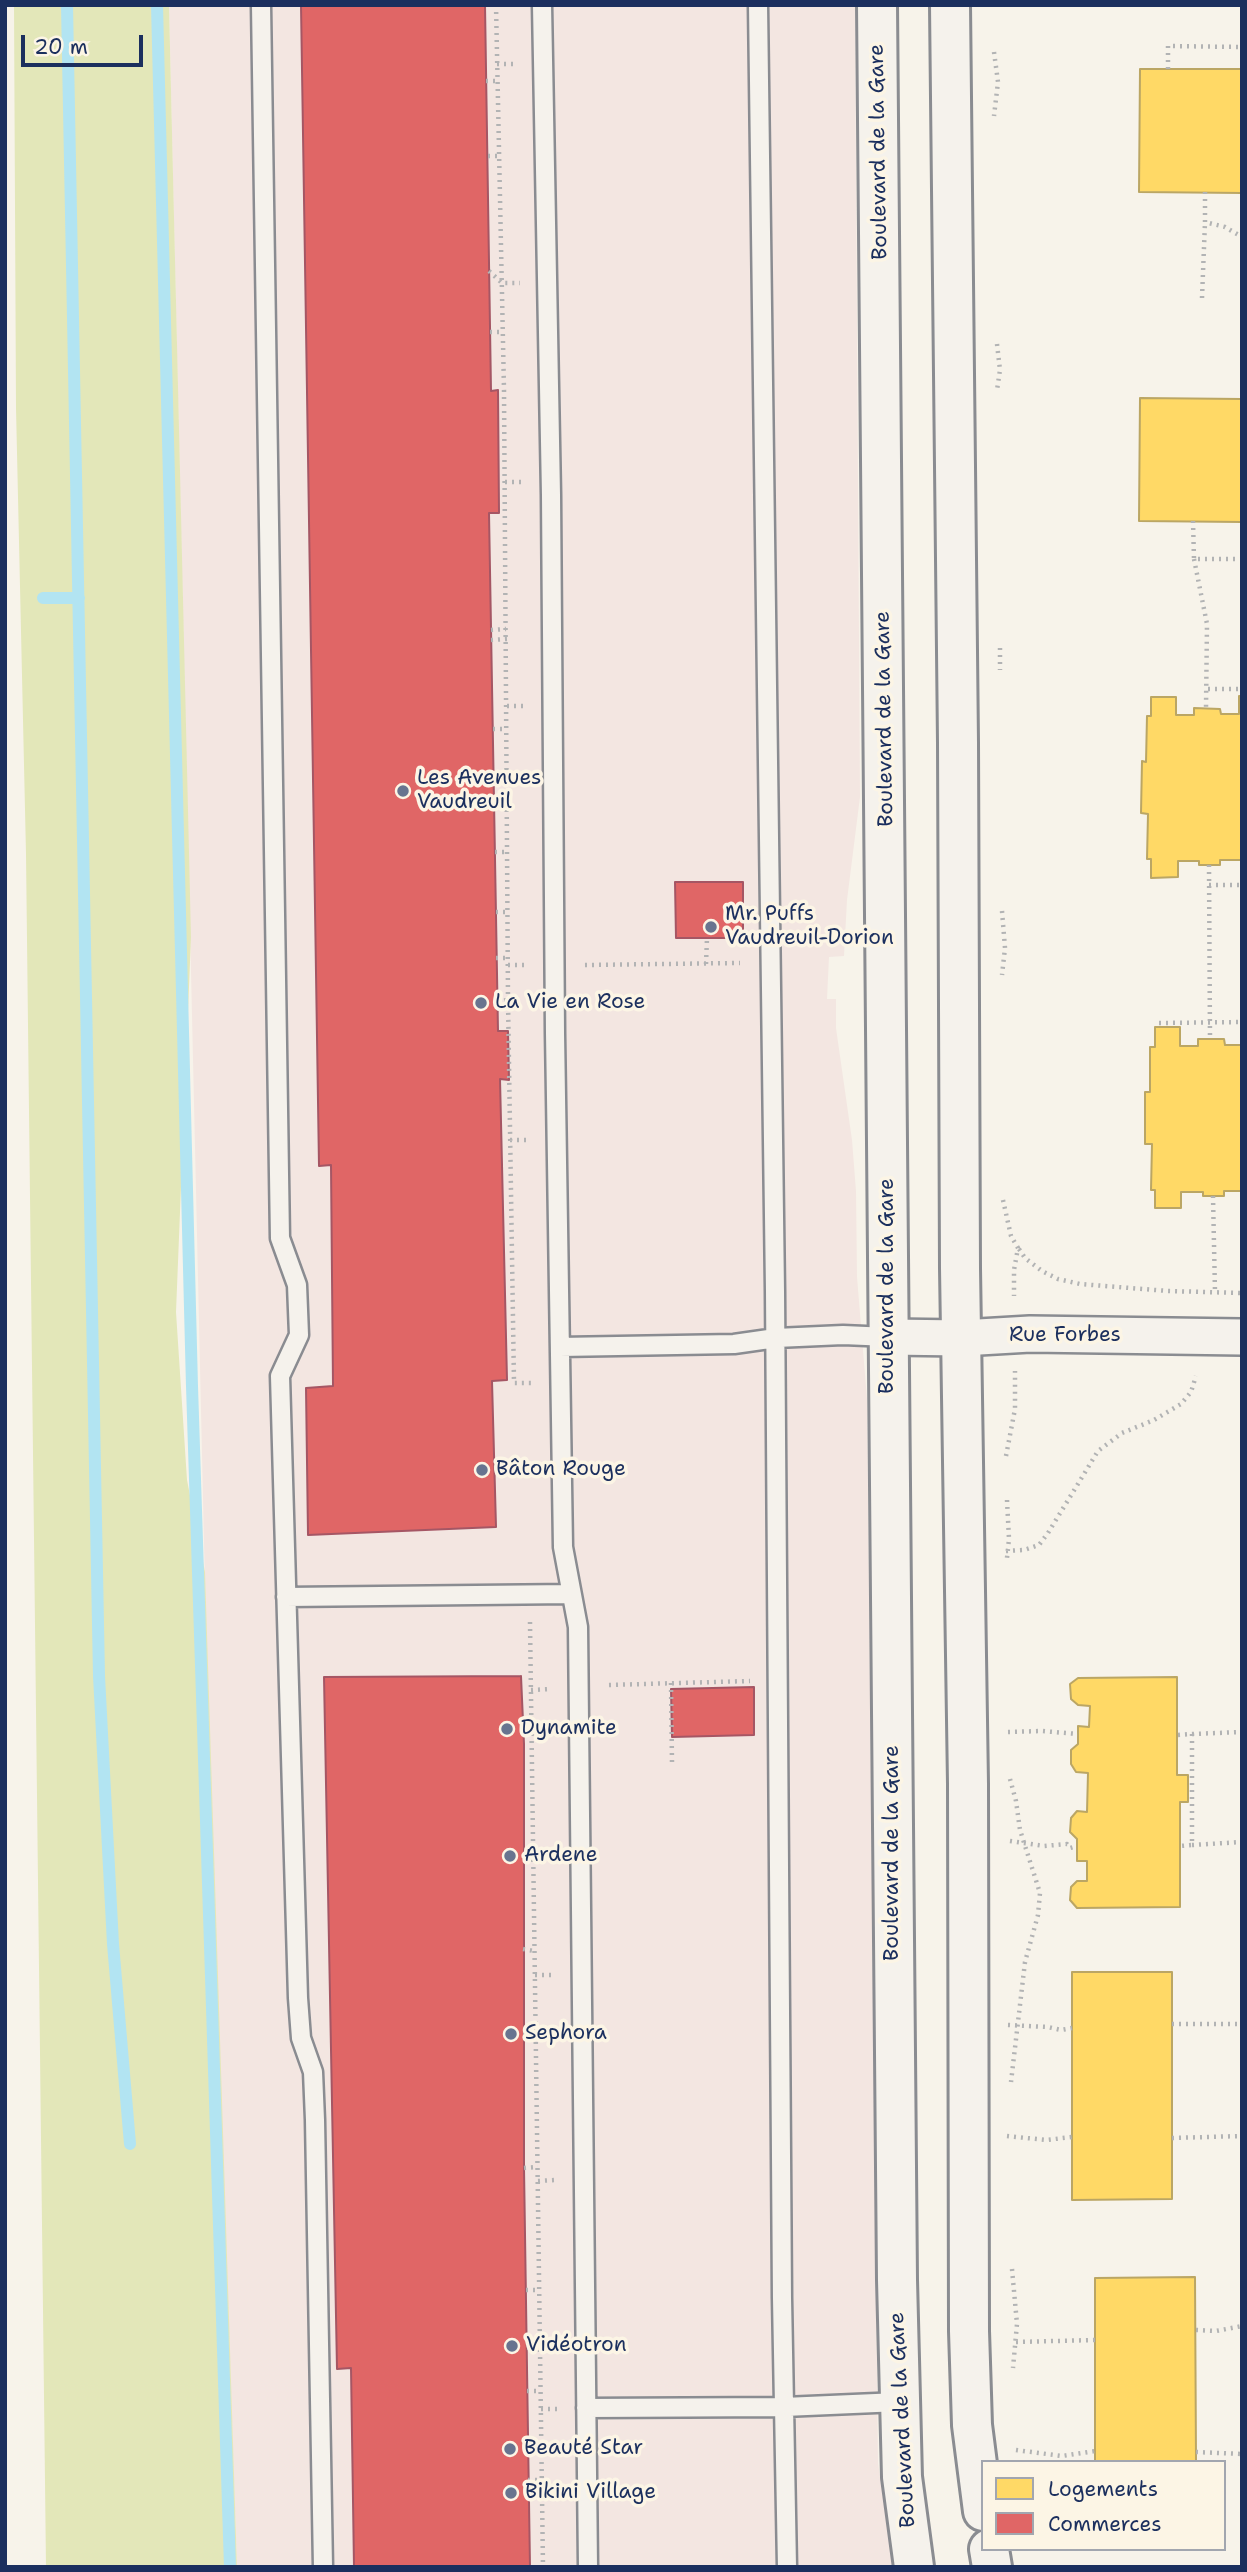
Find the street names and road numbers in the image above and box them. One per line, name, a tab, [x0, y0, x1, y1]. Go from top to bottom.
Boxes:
street label: Boulevard de la Gare	[865, 44, 893, 260]
street label: Boulevard de la Gare	[871, 611, 899, 827]
street label: Boulevard de la Gare	[875, 1178, 901, 1394]
street label: Rue Forbes	[1009, 1323, 1121, 1349]
street label: Boulevard de la Gare	[880, 1745, 906, 1961]
street label: Boulevard de la Gare	[885, 2312, 921, 2528]

